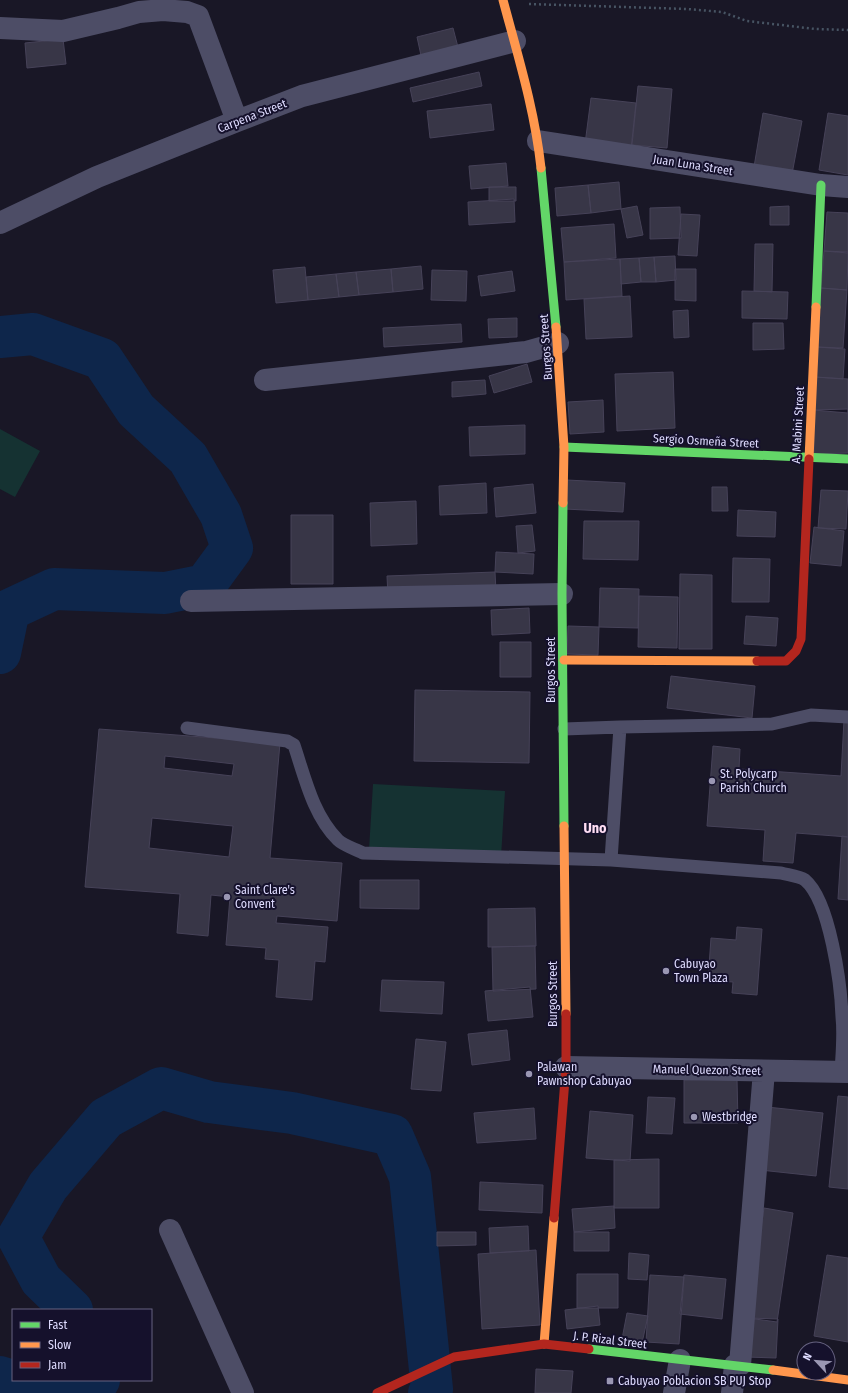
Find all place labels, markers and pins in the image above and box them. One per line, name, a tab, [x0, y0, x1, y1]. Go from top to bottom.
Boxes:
place label: St. Polycarp Parish Church	[720, 767, 787, 795]
marker: St. Polycarp Parish Church	[707, 776, 717, 786]
place label: Saint Clare's Convent	[235, 883, 295, 911]
marker: Saint Clare's Convent	[222, 892, 232, 902]
place label: Cabuyao Town Plaza	[674, 957, 728, 985]
marker: Cabuyao Town Plaza	[661, 966, 671, 976]
place label: Palawan Pawnshop Cabuyao	[537, 1060, 632, 1088]
marker: Palawan Pawnshop Cabuyao	[524, 1069, 534, 1079]
place label: Westbridge	[702, 1110, 757, 1124]
marker: Westbridge	[689, 1112, 699, 1122]
place label: Cabuyao Poblacion SB PUJ Stop	[618, 1374, 771, 1388]
marker: Cabuyao Poblacion SB PUJ Stop	[605, 1376, 615, 1386]

